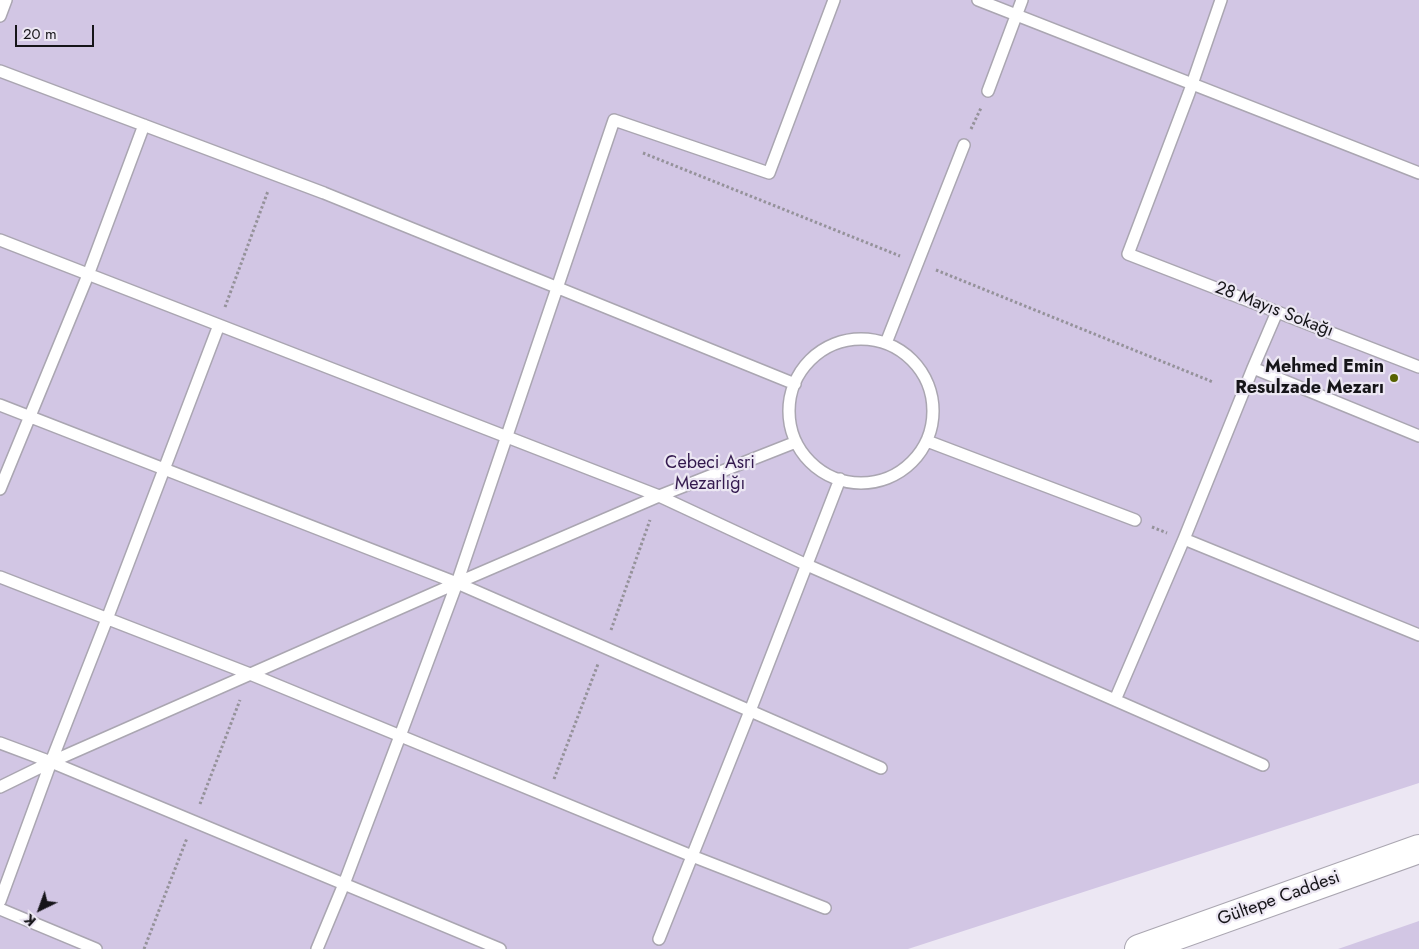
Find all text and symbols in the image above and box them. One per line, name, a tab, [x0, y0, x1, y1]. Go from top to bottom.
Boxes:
scale bar	[18, 15, 96, 47]
text: 20 m	[23, 23, 57, 45]
street label: 28 Mayıs Sokağı	[1212, 278, 1336, 342]
place label: Mehmed Emin Resulzade Mezarı	[1235, 357, 1384, 399]
marker: Mehmed Emin Resulzade Mezarı	[1388, 372, 1400, 384]
park label: Cebeci Asri Mezarlığı	[665, 453, 755, 496]
street label: Gültepe Caddesi	[1215, 867, 1343, 931]
north arrow	[15, 884, 65, 934]
text: K	[20, 909, 40, 931]

